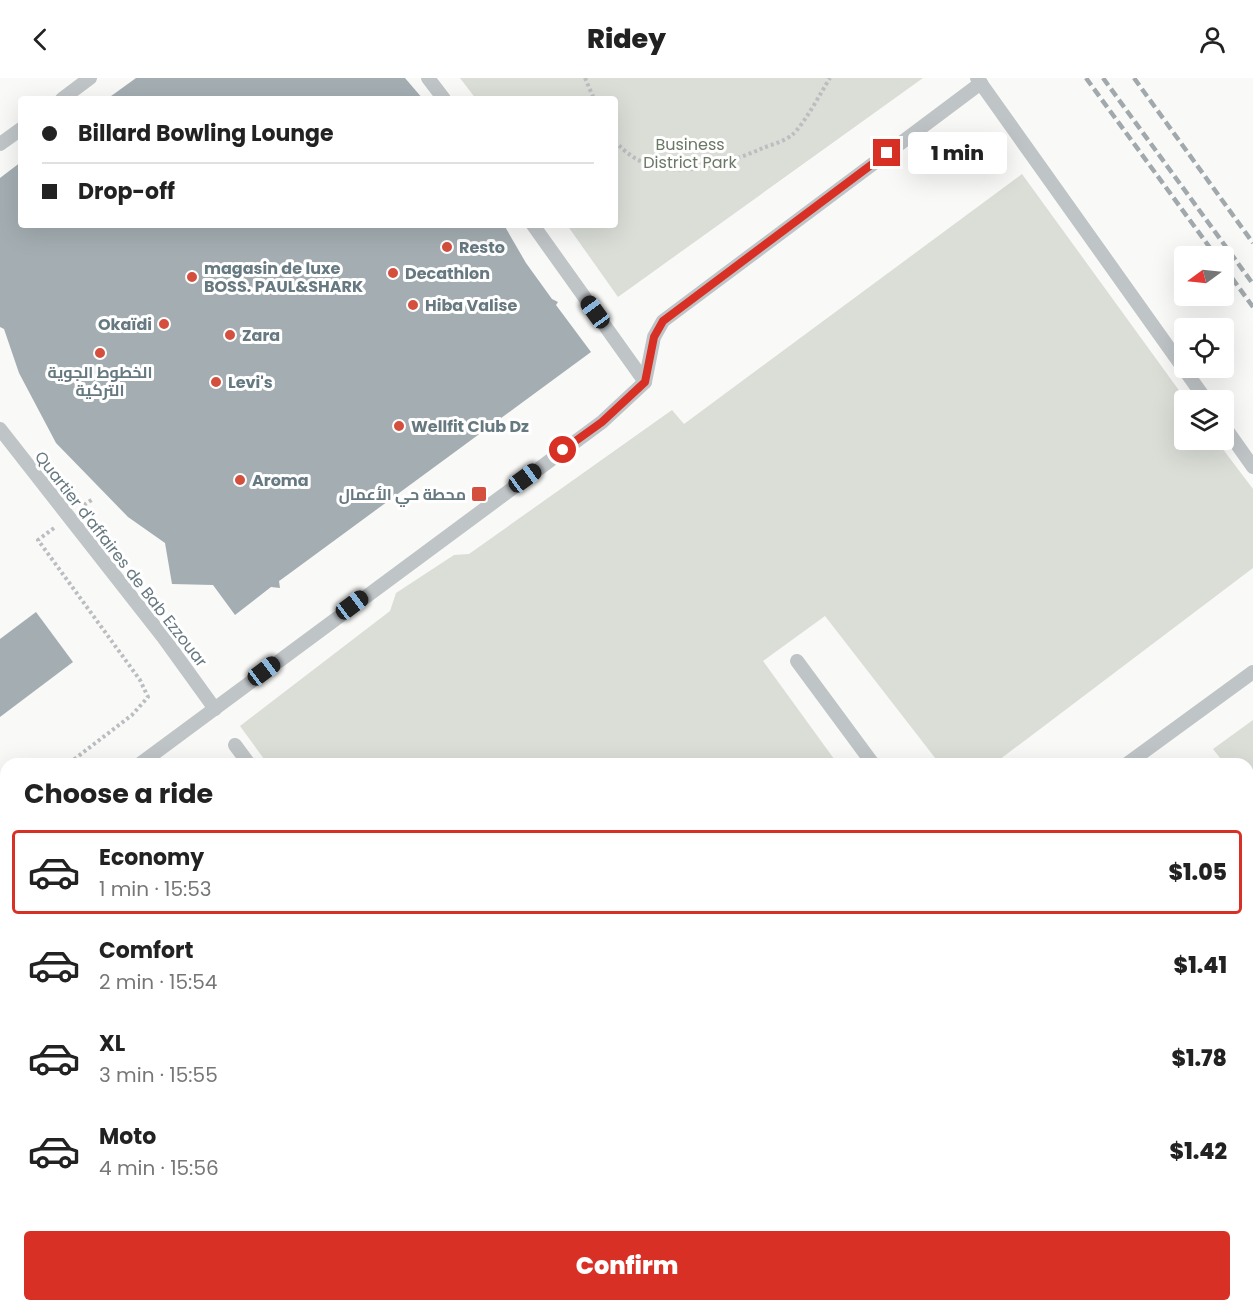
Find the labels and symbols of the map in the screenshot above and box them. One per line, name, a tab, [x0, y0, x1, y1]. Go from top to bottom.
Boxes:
callout: 1 min	[908, 132, 1007, 174]
park label: Business District Park	[643, 133, 737, 174]
route end	[873, 139, 900, 166]
place label: Resto	[459, 236, 505, 259]
marker: Resto	[440, 240, 454, 254]
north arrow	[1174, 246, 1234, 306]
place label: magasin de luxe BOSS. PAUL&SHARK	[204, 257, 363, 298]
place label: Decathlon	[405, 262, 490, 285]
marker: Decathlon	[386, 266, 400, 280]
marker: magasin de luxe BOSS. PAUL&SHARK	[185, 270, 199, 284]
car	[577, 292, 613, 332]
place label: Hiba Valise	[425, 294, 517, 317]
marker: Hiba Valise	[406, 298, 420, 312]
place label: Okaïdi	[98, 313, 152, 336]
marker: Okaïdi	[157, 317, 171, 331]
place label: Zara	[242, 324, 280, 347]
marker: Zara	[223, 328, 237, 342]
marker: الخطوط الجوية التركية	[93, 346, 107, 360]
place label: الخطوط الجوية التركية	[48, 361, 152, 402]
place label: Levi's	[228, 371, 273, 394]
marker: Levi's	[209, 375, 223, 389]
place label: Wellfit Club Dz	[411, 415, 529, 438]
marker: Wellfit Club Dz	[392, 419, 406, 433]
route start	[549, 436, 576, 463]
street label: Quartier d'affaires de Bab Ezzouar	[29, 446, 213, 672]
car	[505, 460, 545, 496]
place label: Aroma	[252, 469, 309, 492]
marker: Aroma	[233, 473, 247, 487]
place label: محطة حي الأعمال	[339, 483, 466, 507]
marker: محطة حي الأعمال	[470, 485, 488, 503]
car	[332, 587, 372, 623]
car	[244, 653, 284, 689]

